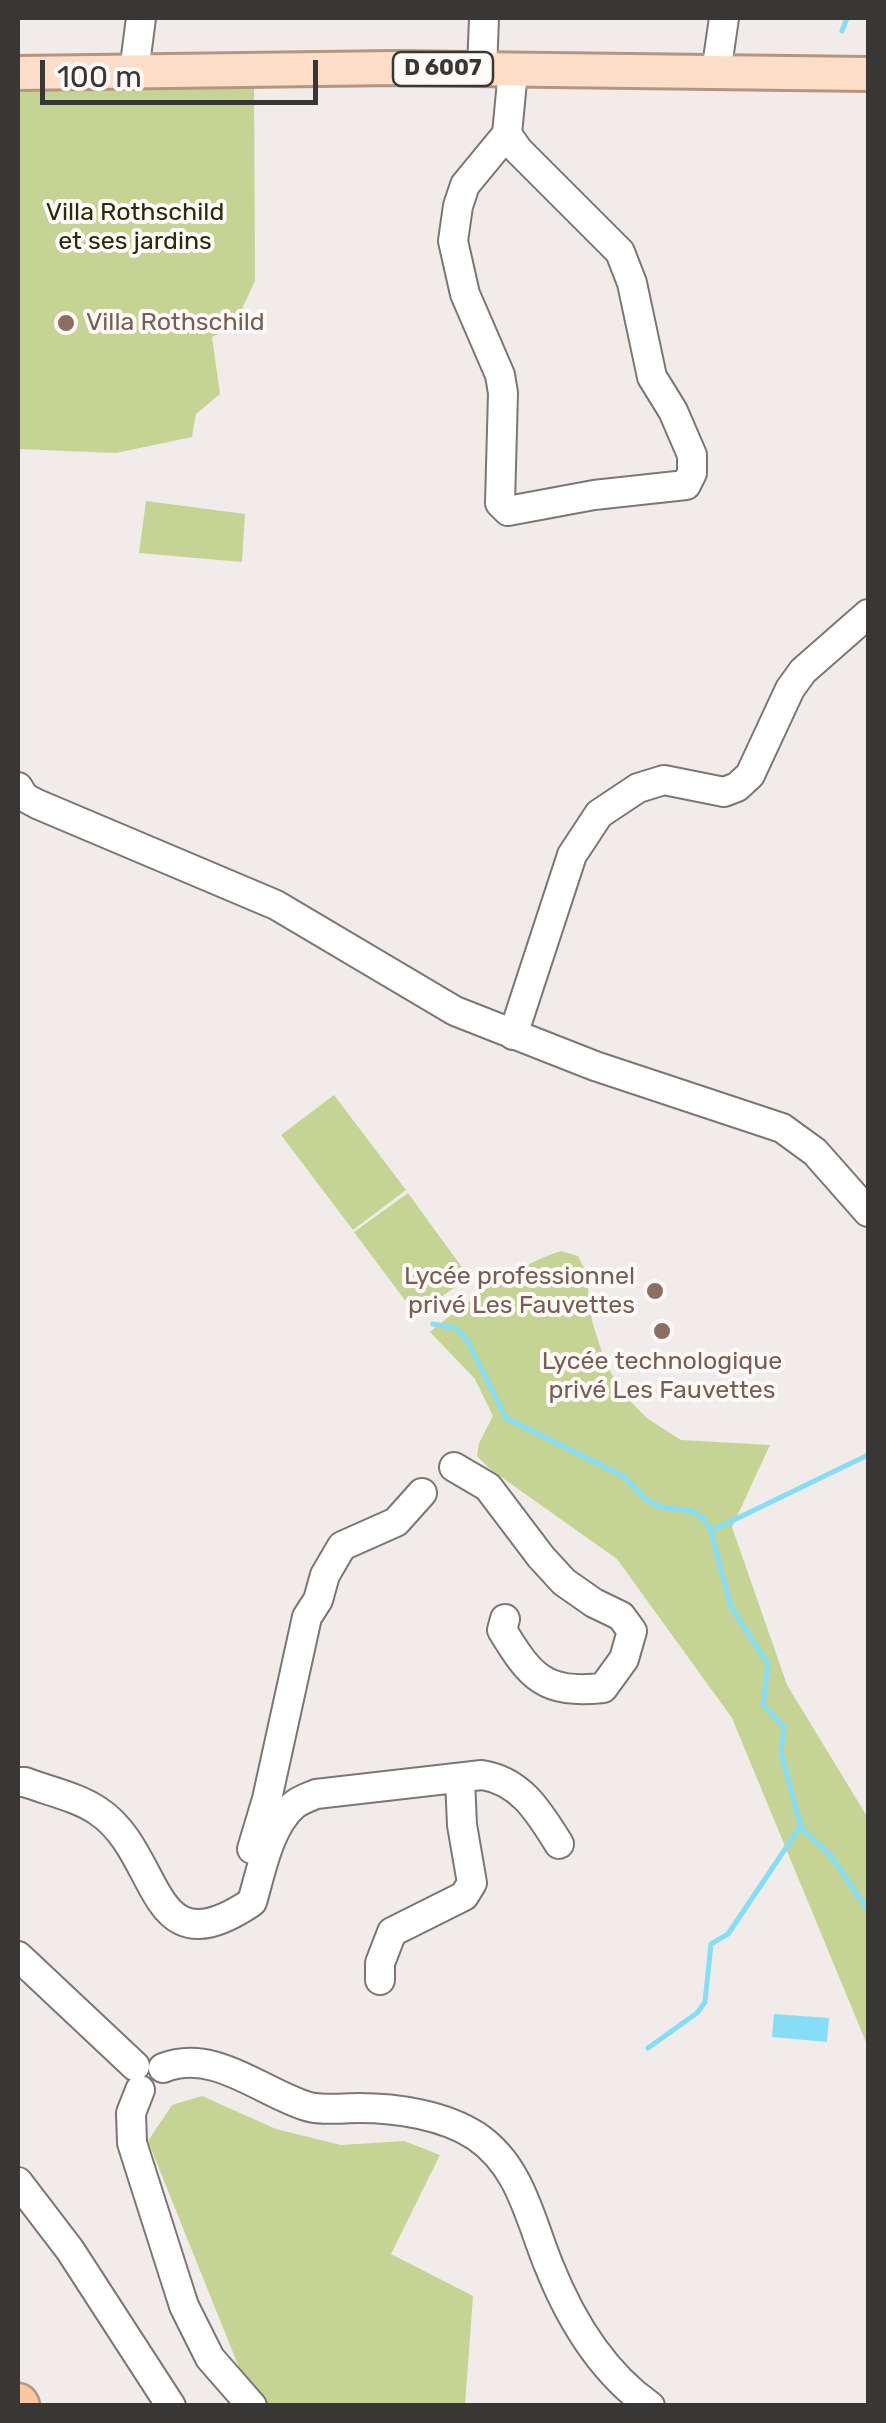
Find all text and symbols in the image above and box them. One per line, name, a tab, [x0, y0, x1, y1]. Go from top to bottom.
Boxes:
scale bar	[45, 40, 322, 102]
road number: D 6007	[393, 52, 493, 86]
text: 100 m	[57, 59, 142, 95]
park label: Villa Rothschild et ses jardins	[46, 198, 224, 257]
place label: Villa Rothschild	[86, 308, 265, 338]
marker: Villa Rothschild	[55, 312, 77, 334]
place label: Lycée professionnel privé Les Fauvettes	[404, 1262, 635, 1321]
marker: Lycée professionnel privé Les Fauvettes	[644, 1280, 666, 1302]
marker: Lycée technologique privé Les Fauvettes	[651, 1320, 673, 1342]
place label: Lycée technologique privé Les Fauvettes	[542, 1347, 782, 1406]

